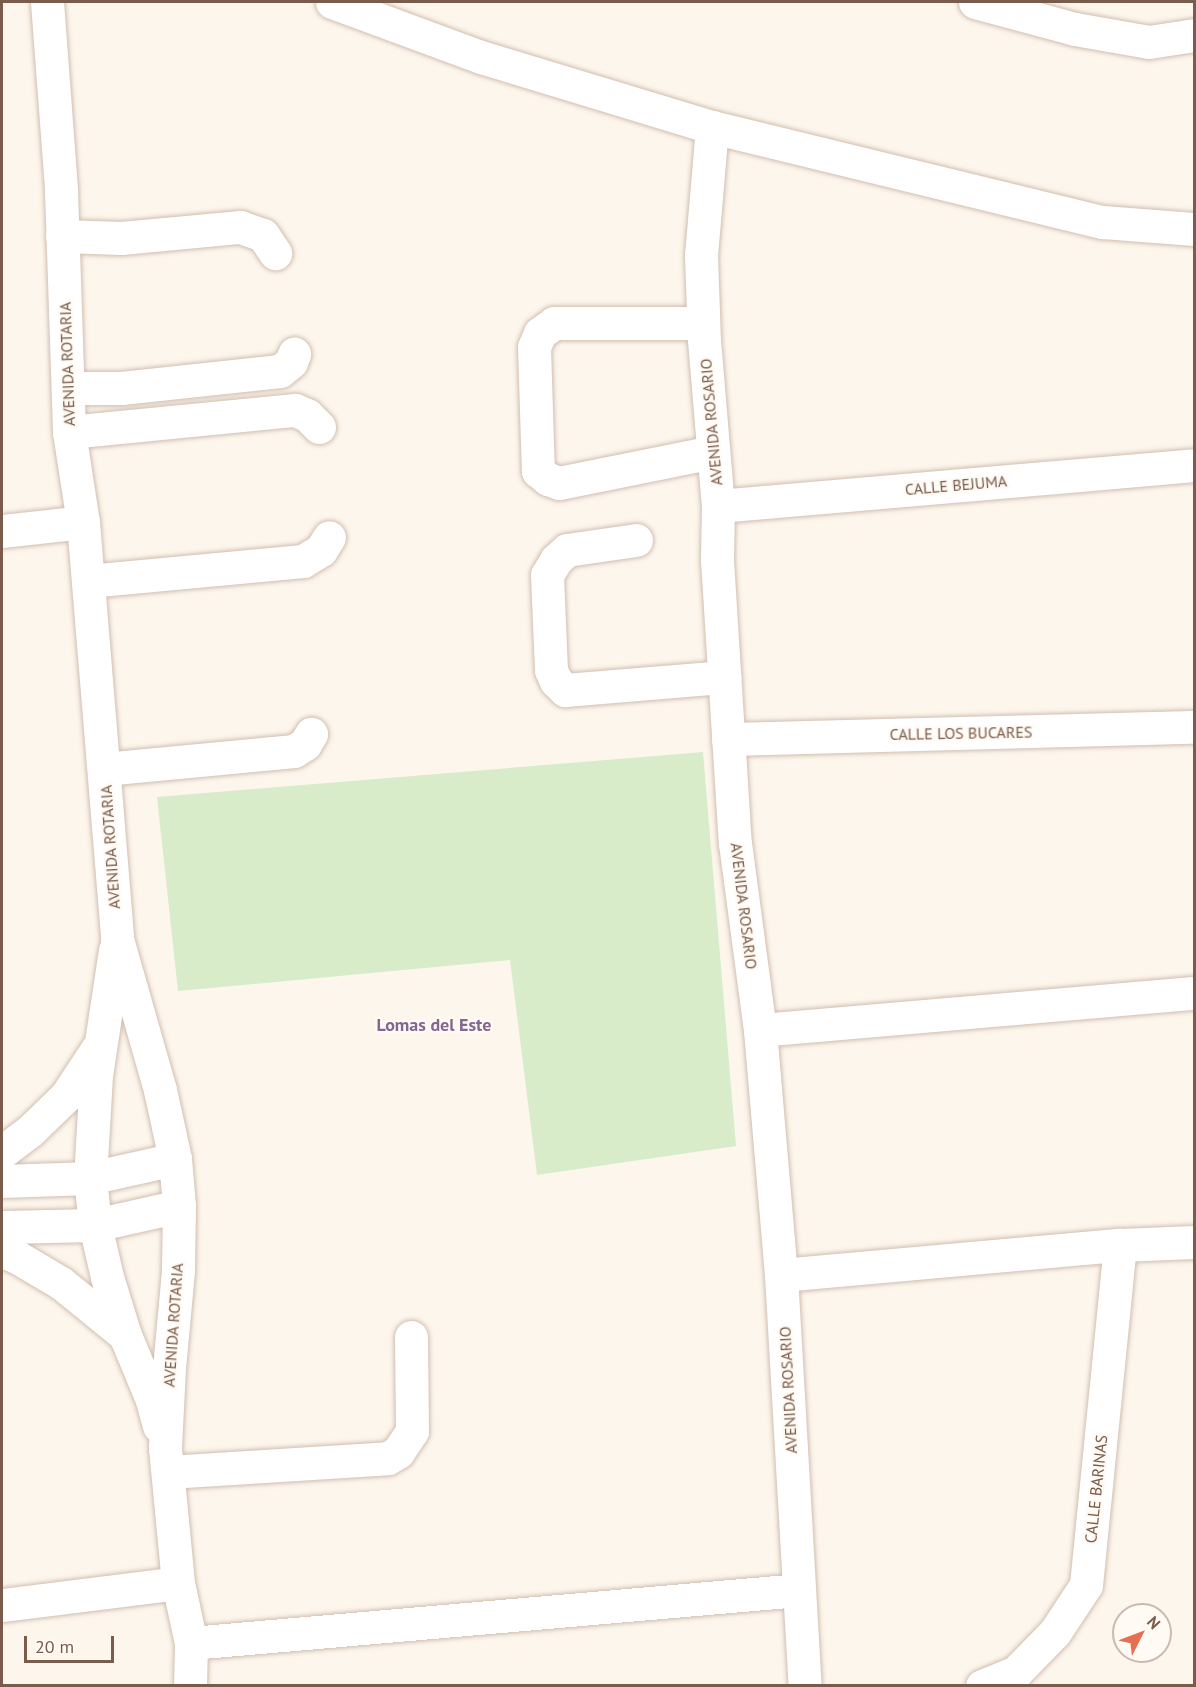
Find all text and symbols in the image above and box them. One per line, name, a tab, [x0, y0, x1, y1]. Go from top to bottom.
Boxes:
street label: AVENIDA ROTARIA	[55, 301, 79, 427]
street label: AVENIDA ROSARIO	[696, 357, 726, 487]
street label: CALLE BEJUMA	[904, 471, 1008, 499]
street label: CALLE LOS BUCARES	[889, 722, 1033, 744]
street label: AVENIDA ROTARIA	[96, 784, 124, 910]
street label: AVENIDA ROSARIO	[727, 841, 761, 971]
district label: Lomas del Este	[377, 1014, 491, 1036]
street label: AVENIDA ROTARIA	[159, 1262, 187, 1388]
street label: AVENIDA ROSARIO	[775, 1326, 801, 1454]
street label: CALLE BARINAS	[1081, 1434, 1111, 1544]
north arrow	[1112, 1603, 1172, 1663]
text: N	[1143, 1612, 1165, 1633]
scale bar	[27, 1624, 117, 1662]
text: 20 m	[35, 1635, 74, 1658]

